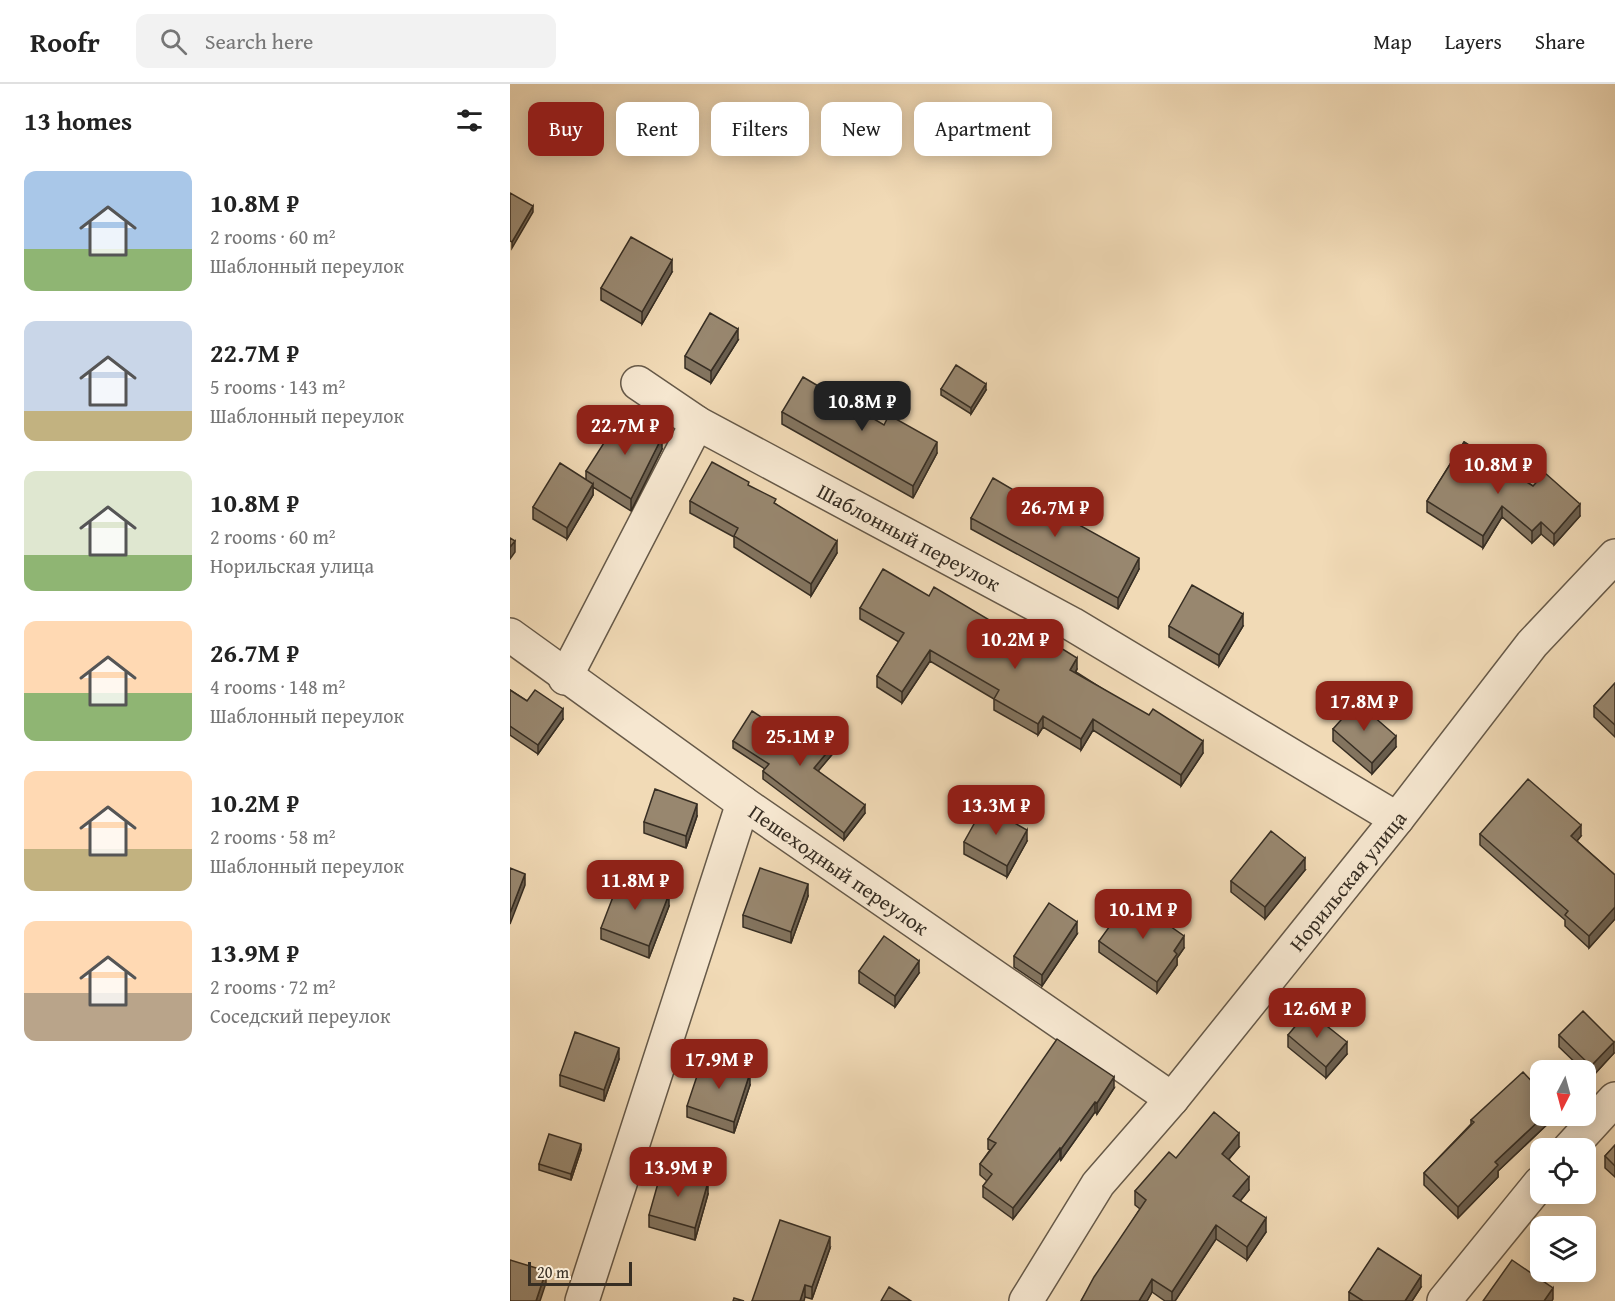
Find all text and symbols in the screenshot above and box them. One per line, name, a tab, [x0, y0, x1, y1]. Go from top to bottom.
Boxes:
search box	[136, 14, 556, 68]
text: Roofr	[30, 21, 100, 62]
icon: search	[157, 25, 190, 58]
text: Search here	[205, 25, 313, 57]
text: Map	[1373, 26, 1412, 57]
text: Layers	[1445, 26, 1502, 57]
text: Share	[1535, 26, 1585, 57]
text: 13 homes	[24, 101, 132, 140]
chip: Buy	[528, 102, 604, 156]
chip: Rent	[616, 102, 699, 156]
chip: Filters	[711, 102, 809, 156]
chip: New	[821, 102, 902, 156]
chip: Apartment	[914, 102, 1052, 156]
icon: filters	[453, 104, 486, 137]
text: 10.8M ₽	[210, 183, 299, 222]
icon: home	[72, 195, 144, 267]
text: 2 rooms · 60 m²	[210, 222, 336, 251]
text: Шаблонный переулок	[210, 251, 404, 280]
text: 22.7M ₽	[210, 333, 299, 372]
icon: home	[72, 345, 144, 417]
text: 5 rooms · 143 m²	[210, 372, 345, 401]
pin: 10.8M ₽	[807, 381, 917, 432]
text: 10.8M ₽	[828, 386, 896, 415]
text: Шаблонный переулок	[210, 401, 404, 430]
pin: 22.7M ₽	[570, 405, 680, 456]
text: 22.7M ₽	[591, 410, 659, 439]
pin: 10.8M ₽	[1443, 444, 1553, 495]
text: 10.8M ₽	[1464, 449, 1532, 478]
street label: Шаблонный переулок	[812, 475, 1006, 599]
text: 10.8M ₽	[210, 483, 299, 522]
pin: 26.7M ₽	[1000, 487, 1110, 538]
text: 26.7M ₽	[1021, 492, 1089, 521]
icon: home	[72, 495, 144, 567]
text: 2 rooms · 60 m²	[210, 522, 336, 551]
text: Норильская улица	[210, 551, 374, 580]
pin: 10.2M ₽	[960, 619, 1070, 670]
text: 10.2M ₽	[981, 624, 1049, 653]
text: 26.7M ₽	[210, 633, 299, 672]
icon: home	[72, 645, 144, 717]
text: 4 rooms · 148 m²	[210, 672, 345, 701]
pin: 17.8M ₽	[1309, 681, 1419, 732]
text: 17.8M ₽	[1330, 686, 1398, 715]
text: Шаблонный переулок	[210, 701, 404, 730]
pin: 25.1M ₽	[745, 716, 855, 767]
text: 25.1M ₽	[766, 721, 834, 750]
text: 10.2M ₽	[210, 783, 299, 822]
pin: 13.3M ₽	[941, 785, 1051, 836]
text: 13.3M ₽	[962, 790, 1030, 819]
icon: home	[72, 795, 144, 867]
street label: Пешеходный переулок	[743, 796, 936, 943]
street label: Норильская улица	[1281, 804, 1413, 958]
text: 2 rooms · 58 m²	[210, 822, 336, 851]
text: Шаблонный переулок	[210, 851, 404, 880]
pin: 11.8M ₽	[580, 860, 690, 911]
text: 11.8M ₽	[601, 865, 669, 894]
pin: 10.1M ₽	[1088, 889, 1198, 940]
text: 10.1M ₽	[1109, 894, 1177, 923]
text: 13.9M ₽	[210, 933, 299, 972]
icon: home	[72, 945, 144, 1017]
text: 2 rooms · 72 m²	[210, 972, 336, 1001]
pin: 12.6M ₽	[1262, 988, 1372, 1039]
text: 12.6M ₽	[1283, 993, 1351, 1022]
text: Соседский переулок	[210, 1001, 390, 1030]
pin: 17.9M ₽	[664, 1039, 774, 1090]
text: 17.9M ₽	[685, 1044, 753, 1073]
north arrow	[1530, 1060, 1596, 1126]
map controls	[1530, 1060, 1596, 1282]
button: locate	[1530, 1138, 1596, 1204]
pin: 13.9M ₽	[623, 1147, 733, 1198]
text: 13.9M ₽	[644, 1152, 712, 1181]
button: layers	[1530, 1216, 1596, 1282]
scale bar	[528, 1259, 632, 1286]
text: 20 m	[537, 1260, 569, 1284]

